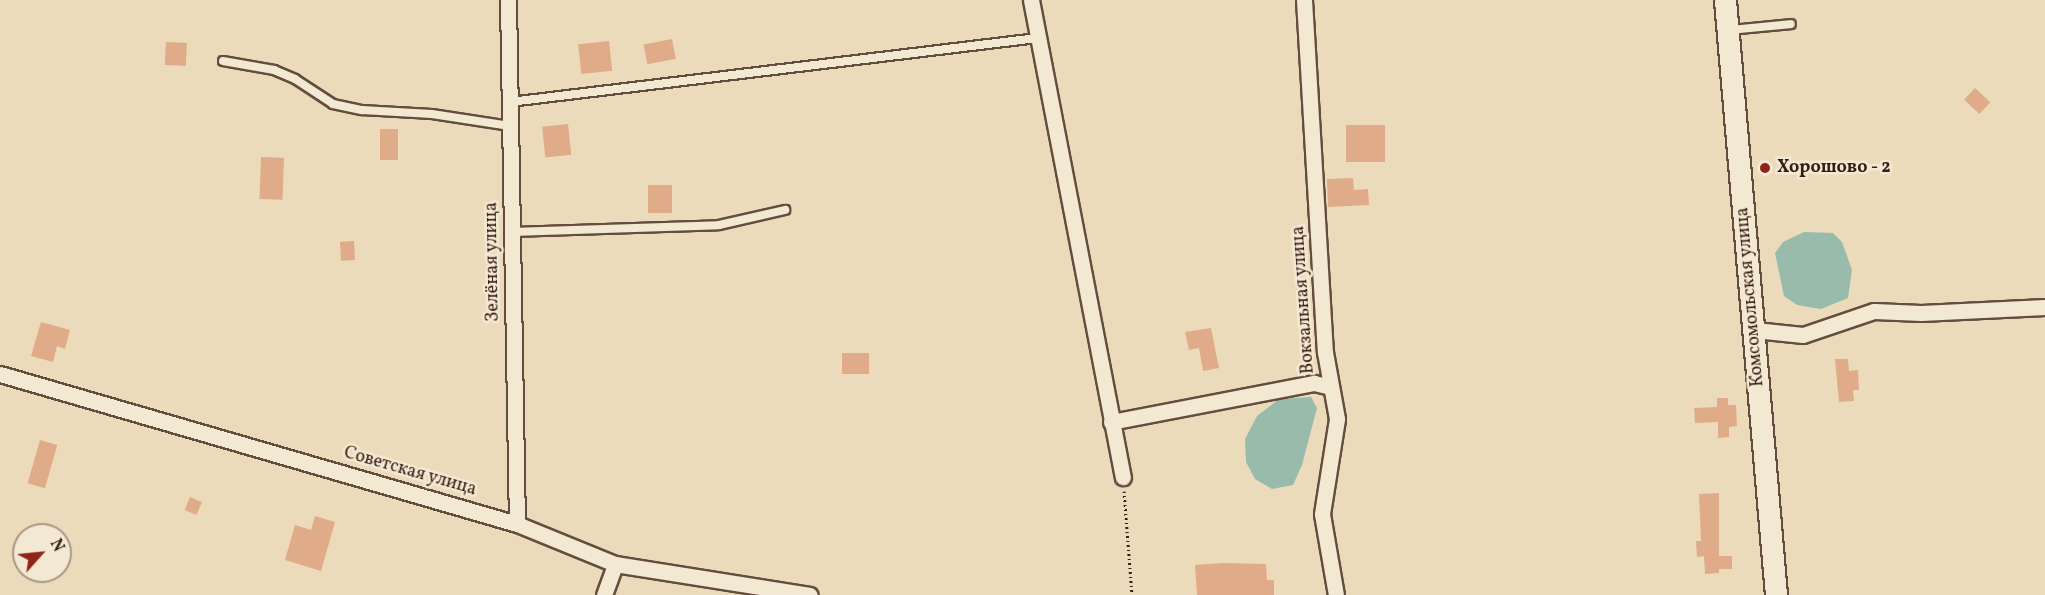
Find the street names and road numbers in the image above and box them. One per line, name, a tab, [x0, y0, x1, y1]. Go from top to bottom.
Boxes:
street label: Зелёная улица	[481, 202, 505, 322]
street label: Комсомольская улица	[1732, 206, 1770, 388]
street label: Вокзальная улица	[1288, 225, 1320, 375]
street label: Советская улица	[341, 443, 479, 501]

